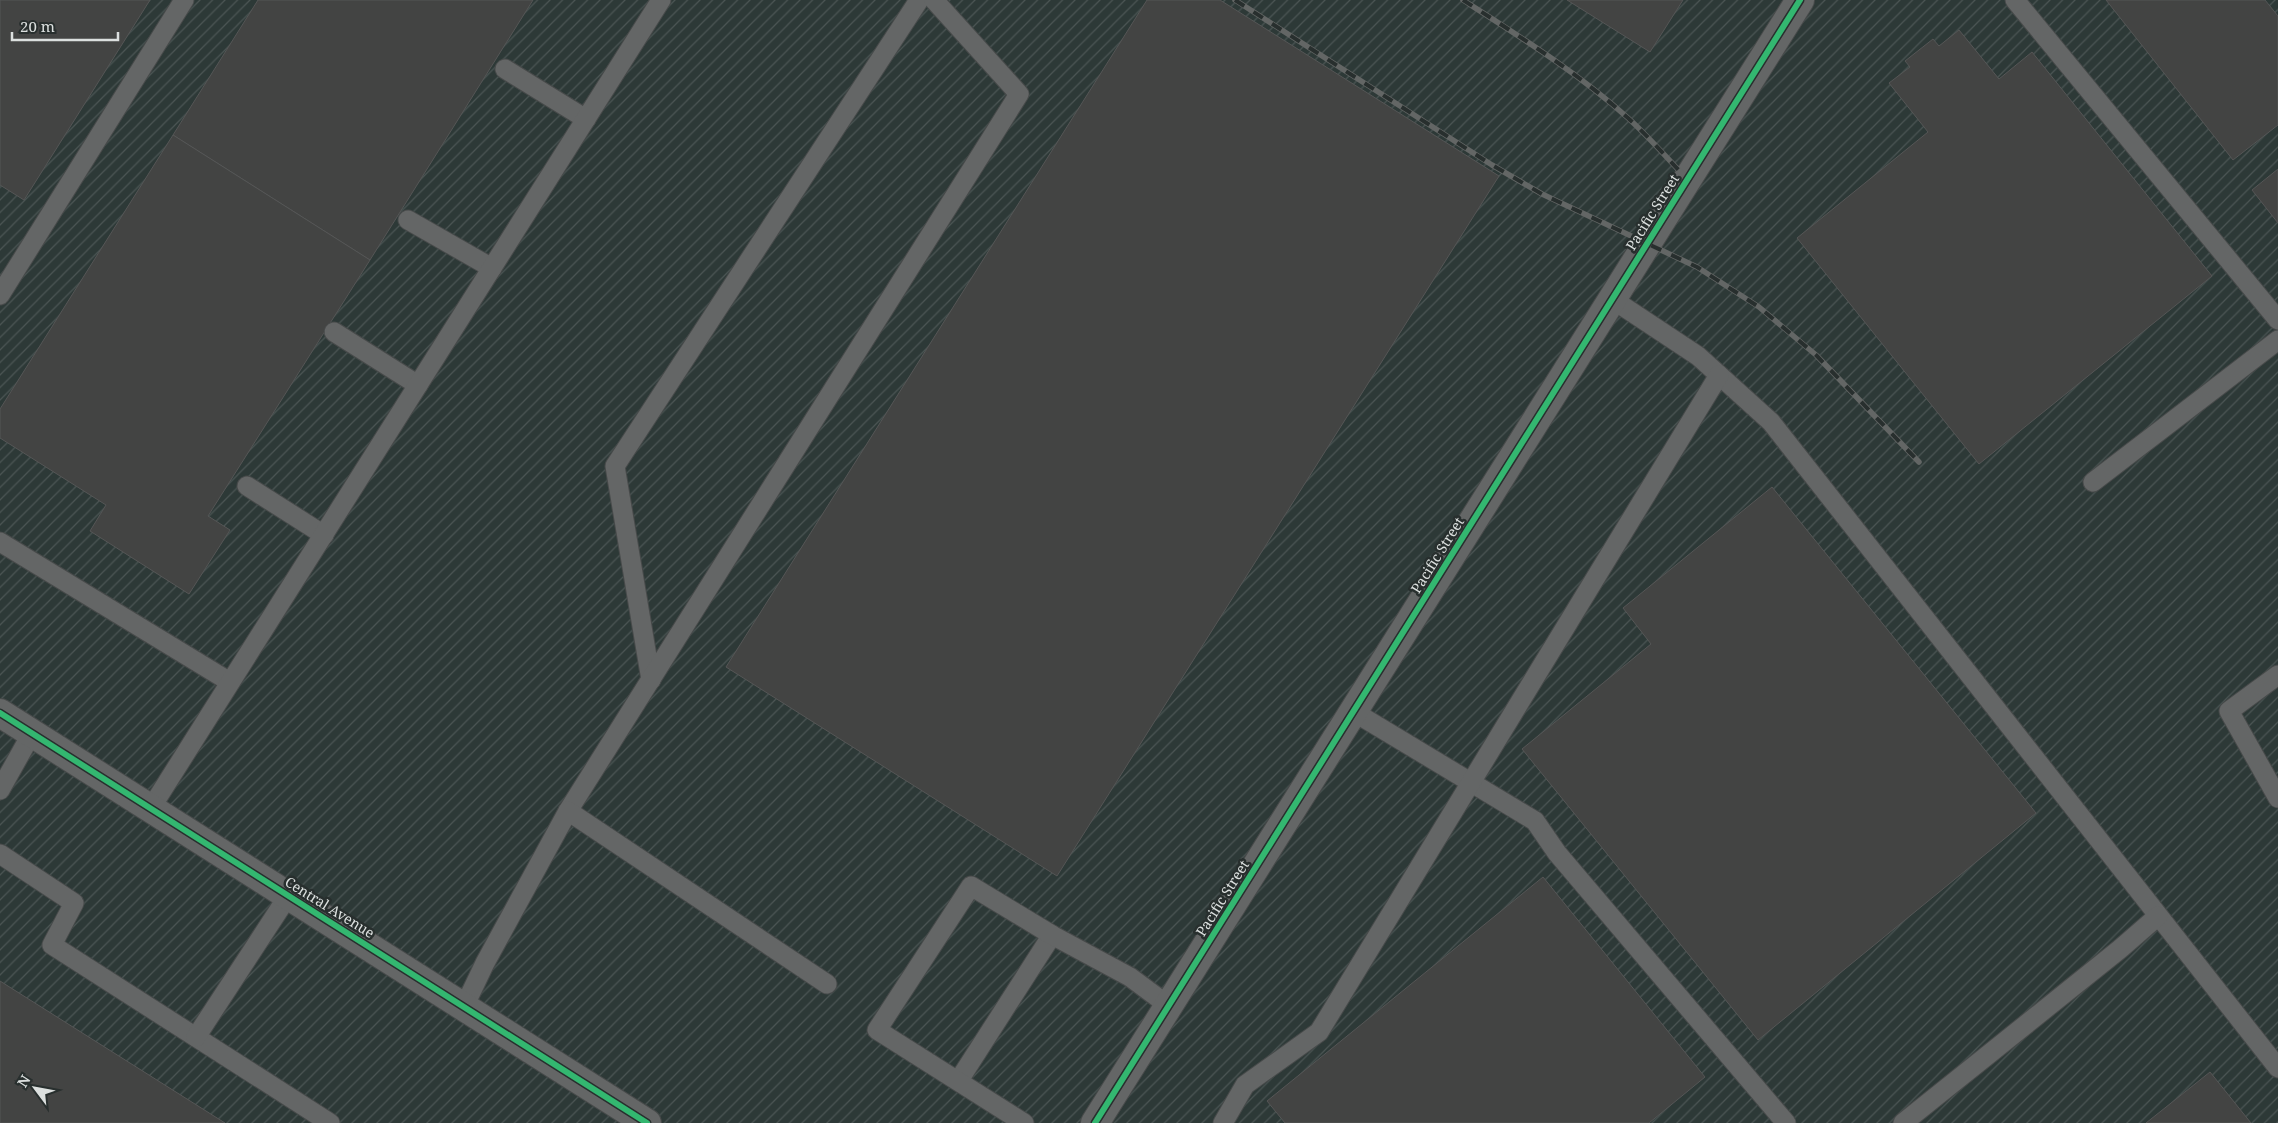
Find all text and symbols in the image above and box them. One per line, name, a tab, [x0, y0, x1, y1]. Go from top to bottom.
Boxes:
scale bar	[12, 10, 119, 42]
text: 20 m	[20, 16, 55, 36]
street label: Pacific Street	[1621, 170, 1683, 254]
street label: Pacific Street	[1406, 513, 1468, 597]
street label: Pacific Street	[1191, 856, 1253, 940]
street label: Central Avenue	[282, 872, 378, 942]
north arrow	[10, 1063, 60, 1113]
text: N	[13, 1071, 35, 1091]

